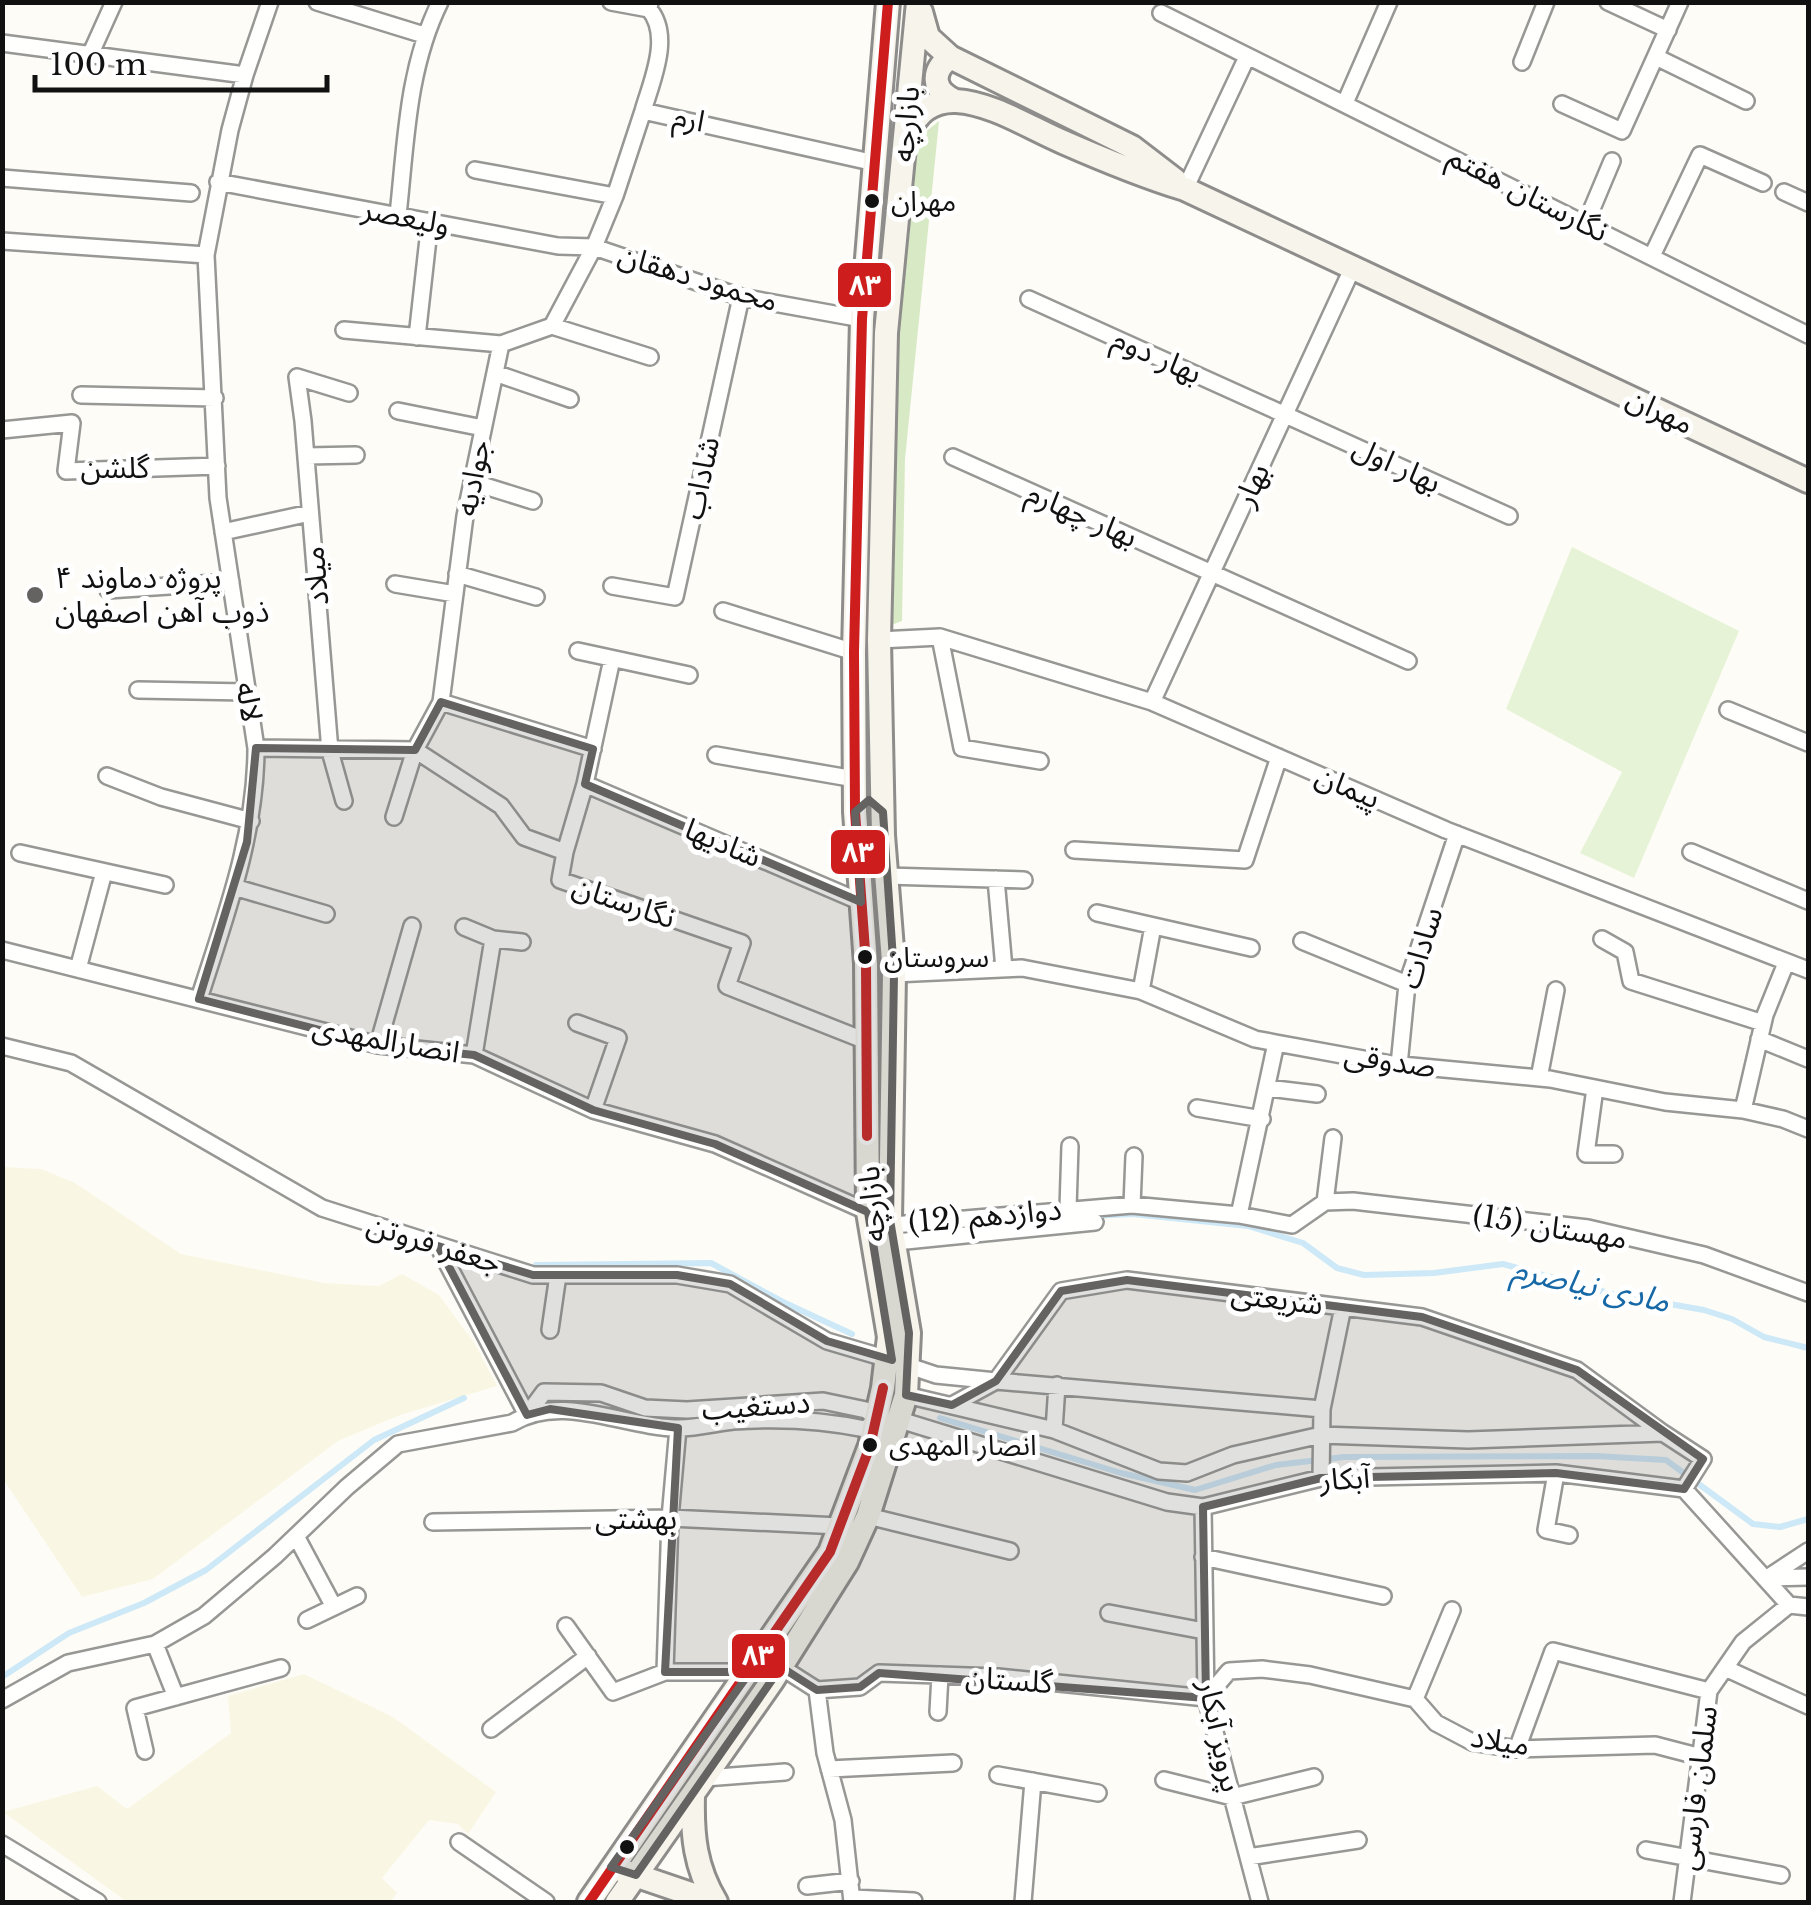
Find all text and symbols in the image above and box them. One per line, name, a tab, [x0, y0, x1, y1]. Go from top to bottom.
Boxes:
scale bar	[35, 30, 328, 92]
text: 100 m	[50, 46, 147, 83]
street label: بازارچه	[884, 84, 928, 164]
street label: ارم	[669, 97, 708, 144]
street label: نگارستان هفتم	[1440, 137, 1615, 254]
place label: مهران	[891, 184, 956, 219]
street label: ولیعصر	[358, 190, 453, 243]
marker: مهران	[862, 191, 882, 211]
street label: محمود دهقان	[614, 236, 782, 319]
line badge: ۸۳	[836, 261, 893, 309]
text: ۸۳	[849, 268, 881, 303]
street label: بهار دوم	[1105, 320, 1208, 395]
street label: مهران	[1621, 379, 1700, 442]
street label: بهار اول	[1347, 428, 1447, 501]
street label: شاداب	[674, 433, 727, 523]
street label: جوادیه	[447, 437, 498, 519]
street label: گلشن	[81, 449, 150, 486]
street label: بهار	[1225, 457, 1277, 513]
street label: بهار چهارم	[1019, 474, 1143, 559]
street label: میلاد	[294, 545, 337, 607]
place label: پروژه دماوند ۴ ذوب آهن اصفهان	[55, 559, 269, 630]
marker: پروژه دماوند ۴ ذوب آهن اصفهان	[24, 584, 46, 606]
street label: لاله	[228, 679, 271, 724]
street label: پیمان	[1310, 756, 1386, 818]
street label: شادیها	[679, 810, 767, 875]
line badge: ۸۳	[829, 828, 887, 876]
text: ۸۳	[842, 835, 874, 870]
street label: نگارستان	[568, 867, 680, 936]
street label: سادات	[1391, 903, 1450, 993]
place label: سروستان	[884, 940, 989, 975]
marker: سروستان	[855, 947, 875, 967]
street label: انصارالمهدی	[310, 1008, 463, 1071]
street label: صدوقی	[1342, 1036, 1438, 1085]
street label: بازارچه	[850, 1164, 894, 1244]
street label: دوازدهم (12)	[907, 1190, 1064, 1246]
street label: مهستان (15)	[1470, 1196, 1630, 1257]
street label: جعفر فروتن	[363, 1206, 506, 1281]
water label: مادی نیاصرم	[1507, 1249, 1674, 1325]
street label: شریعتی	[1229, 1275, 1325, 1322]
street label: دستغیب	[700, 1383, 811, 1428]
place label: انصار المهدی	[889, 1428, 1037, 1463]
marker: انصار المهدی	[860, 1435, 880, 1455]
street label: آبکار	[1318, 1459, 1372, 1498]
street label: بهشتی	[595, 1500, 677, 1537]
line badge: ۸۳	[730, 1632, 787, 1680]
text: ۸۳	[742, 1638, 774, 1673]
street label: گلستان	[964, 1658, 1055, 1701]
street label: پرویز آبکار	[1189, 1675, 1250, 1796]
street label: سلمان فارسی	[1668, 1703, 1725, 1872]
street label: میلاد	[1468, 1718, 1532, 1763]
unlabelled marker	[617, 1837, 637, 1857]

